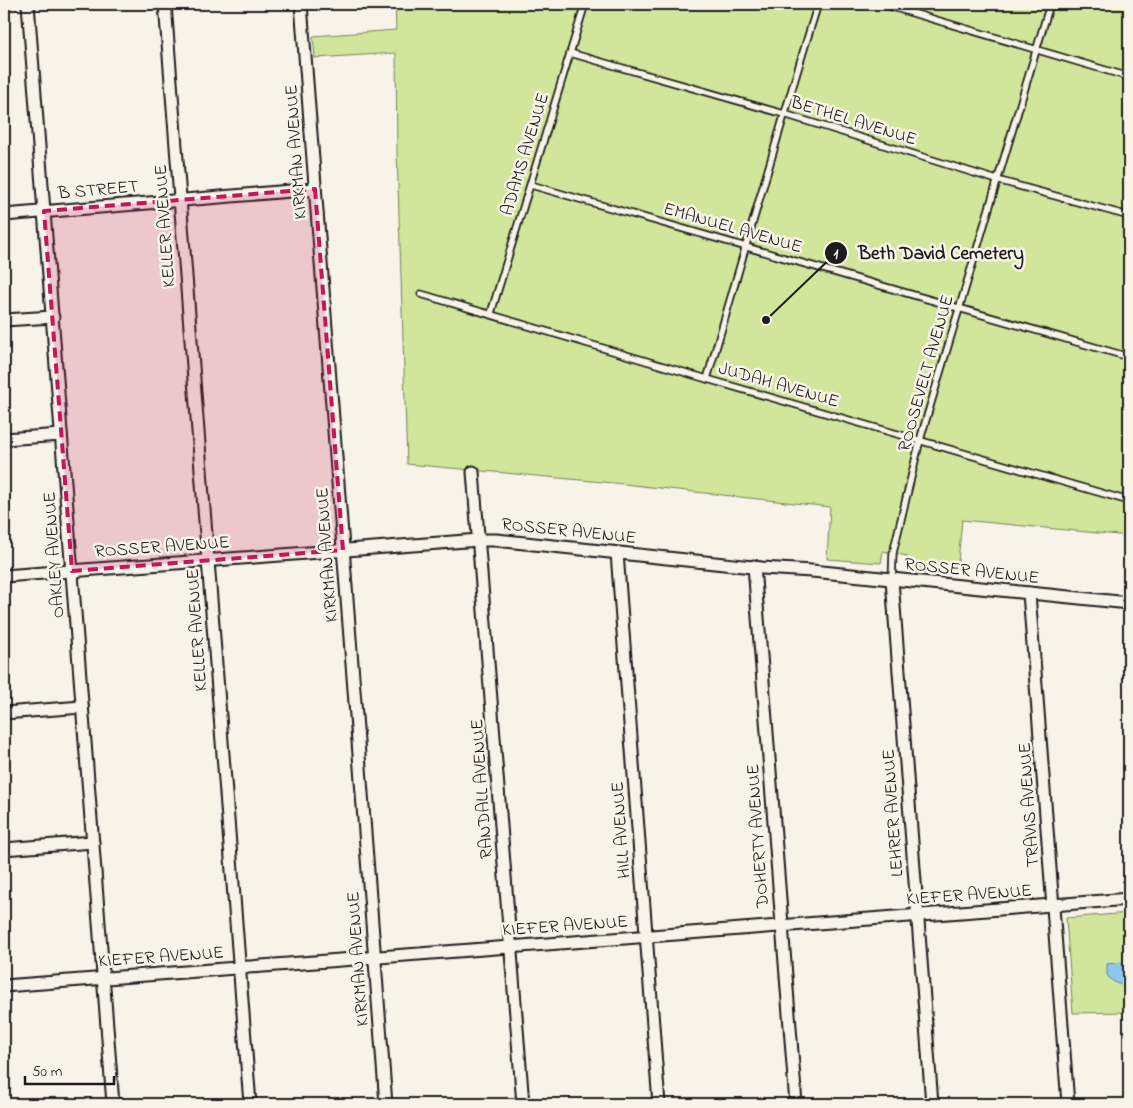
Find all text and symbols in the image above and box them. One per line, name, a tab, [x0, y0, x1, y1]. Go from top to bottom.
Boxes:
street label: KIRKMAN AVENUE	[279, 83, 315, 220]
street label: ADAMS AVENUE	[495, 90, 557, 219]
street label: BETHEL AVENUE	[786, 90, 920, 153]
street label: KELLER AVENUE	[149, 163, 183, 288]
street label: B STREET	[56, 175, 139, 208]
street label: EMANUEL AVENUE	[660, 197, 805, 261]
callout: Beth David Cemetery	[823, 236, 1034, 270]
text: Beth David Cemetery	[857, 241, 1024, 270]
text: 1	[834, 243, 839, 265]
street label: ROOSEVELT AVENUE	[892, 292, 962, 455]
street label: JUDAH AVENUE	[715, 356, 842, 416]
street label: KIRKMAN AVENUE	[310, 486, 346, 623]
street label: OAKLEY AVENUE	[38, 491, 72, 619]
street label: ROSSER AVENUE	[500, 512, 638, 552]
street label: ROSSER AVENUE	[94, 530, 231, 566]
street label: ROSSER AVENUE	[903, 552, 1041, 592]
street label: KELLER AVENUE	[181, 567, 215, 692]
street label: RANDALL AVENUE	[465, 718, 501, 860]
street label: TRAVIS AVENUE	[1013, 742, 1047, 868]
street label: LEHRER AVENUE	[877, 748, 911, 878]
street label: DOHERTY AVENUE	[741, 763, 777, 910]
street label: HILL AVENUE	[606, 780, 638, 879]
street label: KIEFER AVENUE	[905, 879, 1033, 913]
street label: KIRKMAN AVENUE	[341, 890, 377, 1027]
street label: KIEFER AVENUE	[501, 910, 629, 944]
street label: KIEFER AVENUE	[97, 941, 225, 975]
scale bar	[25, 1053, 114, 1085]
text: 50 m	[32, 1061, 63, 1083]

